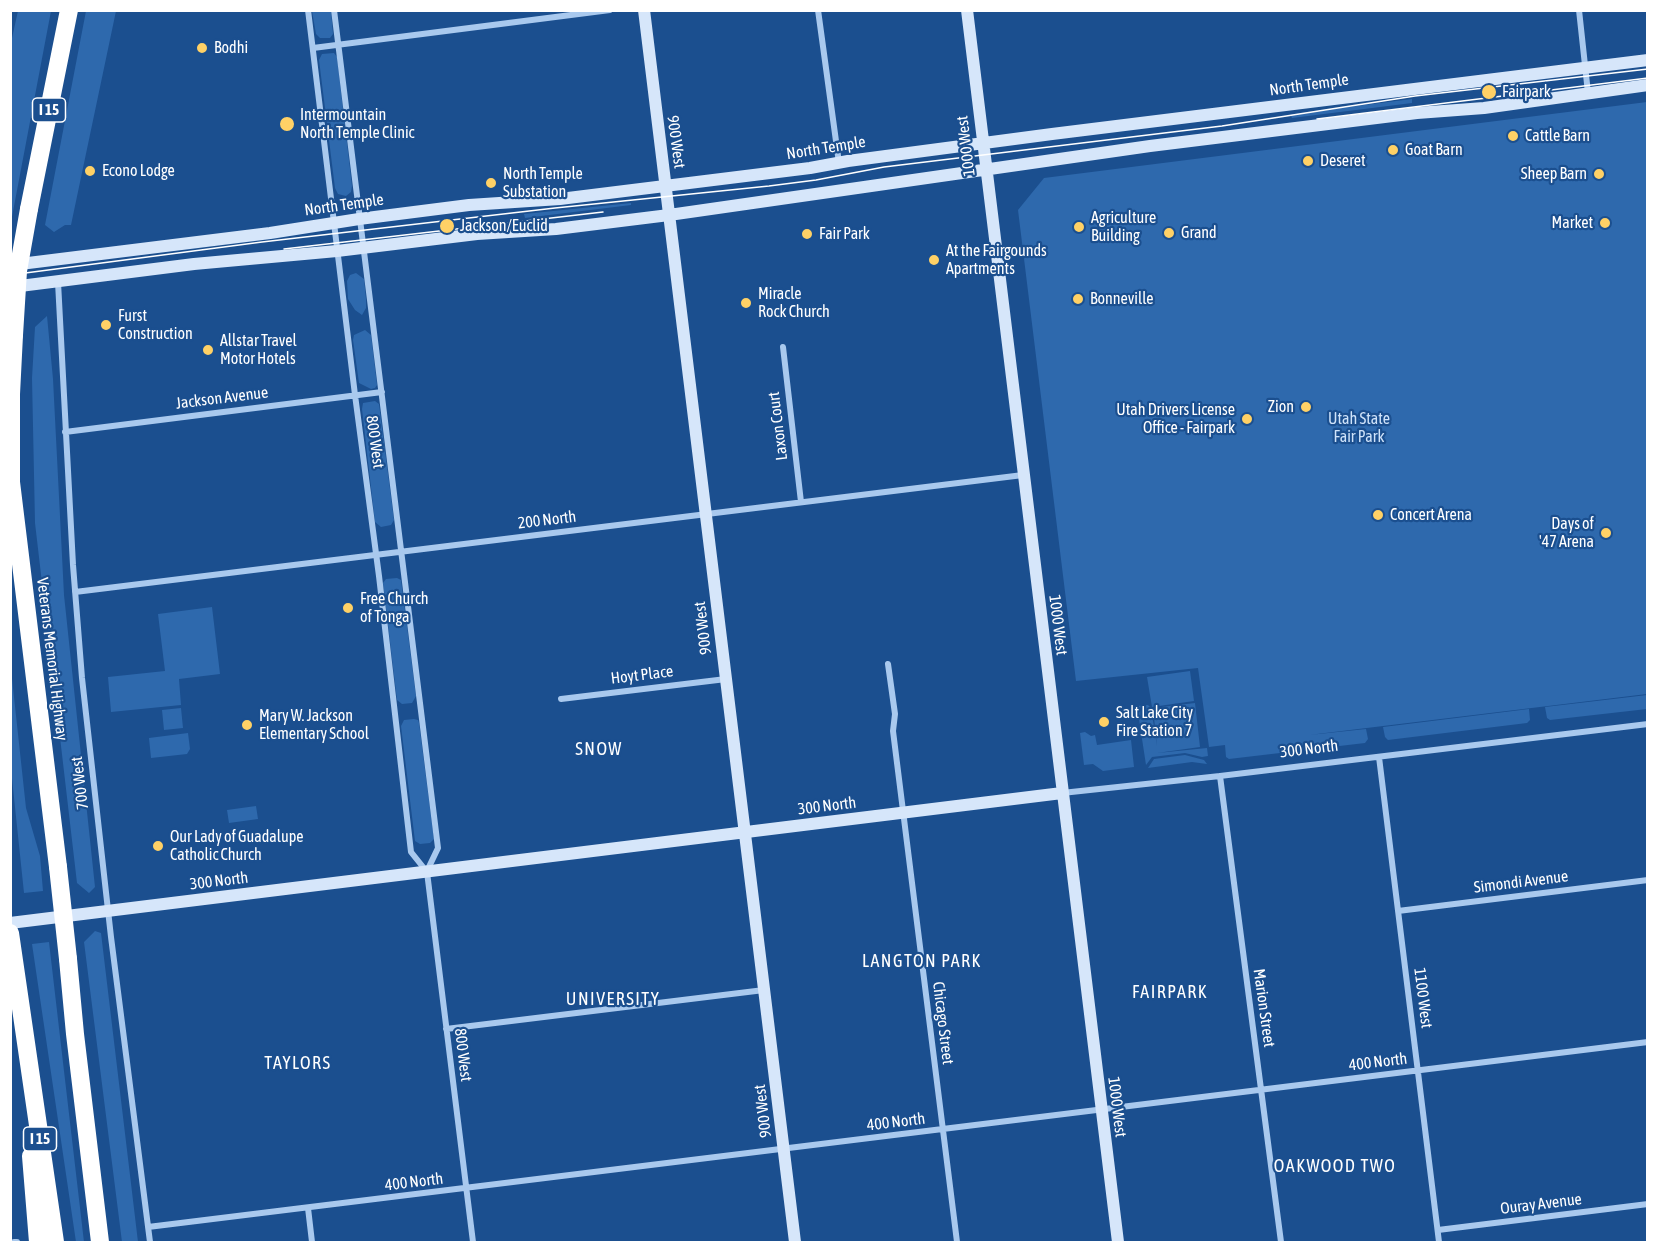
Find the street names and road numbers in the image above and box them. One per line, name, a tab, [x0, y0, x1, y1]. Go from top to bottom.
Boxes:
street label: North Temple	[1268, 70, 1350, 100]
road number: I 15	[32, 98, 66, 122]
street label: 900 West	[663, 114, 689, 170]
street label: 1000 West	[953, 115, 979, 177]
street label: North Temple	[785, 132, 867, 164]
street label: North Temple	[303, 190, 385, 220]
street label: Jackson Avenue	[175, 383, 269, 413]
street label: Laxon Court	[764, 391, 792, 461]
street label: 800 West	[362, 414, 388, 470]
street label: 200 North	[517, 507, 577, 533]
street label: Veterans Memorial Highway	[32, 576, 72, 742]
street label: 1000 West	[1045, 594, 1071, 656]
street label: 900 West	[690, 600, 716, 656]
street label: Hoyt Place	[610, 662, 674, 688]
street label: 300 North	[1279, 736, 1339, 762]
street label: 700 West	[67, 755, 93, 811]
street label: 300 North	[797, 793, 857, 819]
street label: Simondi Avenue	[1473, 867, 1569, 897]
street label: 300 North	[189, 868, 249, 894]
street label: Marion Street	[1249, 967, 1279, 1049]
street label: 1100 West	[1410, 967, 1436, 1029]
street label: Chicago Street	[928, 980, 958, 1066]
street label: 800 West	[450, 1027, 476, 1083]
street label: 400 North	[1348, 1049, 1408, 1075]
street label: 1000 West	[1104, 1076, 1130, 1138]
street label: 900 West	[750, 1083, 776, 1139]
street label: 400 North	[866, 1109, 926, 1135]
road number: I 15	[24, 1127, 57, 1151]
street label: 400 North	[384, 1169, 444, 1195]
street label: Ouray Avenue	[1499, 1189, 1583, 1219]

